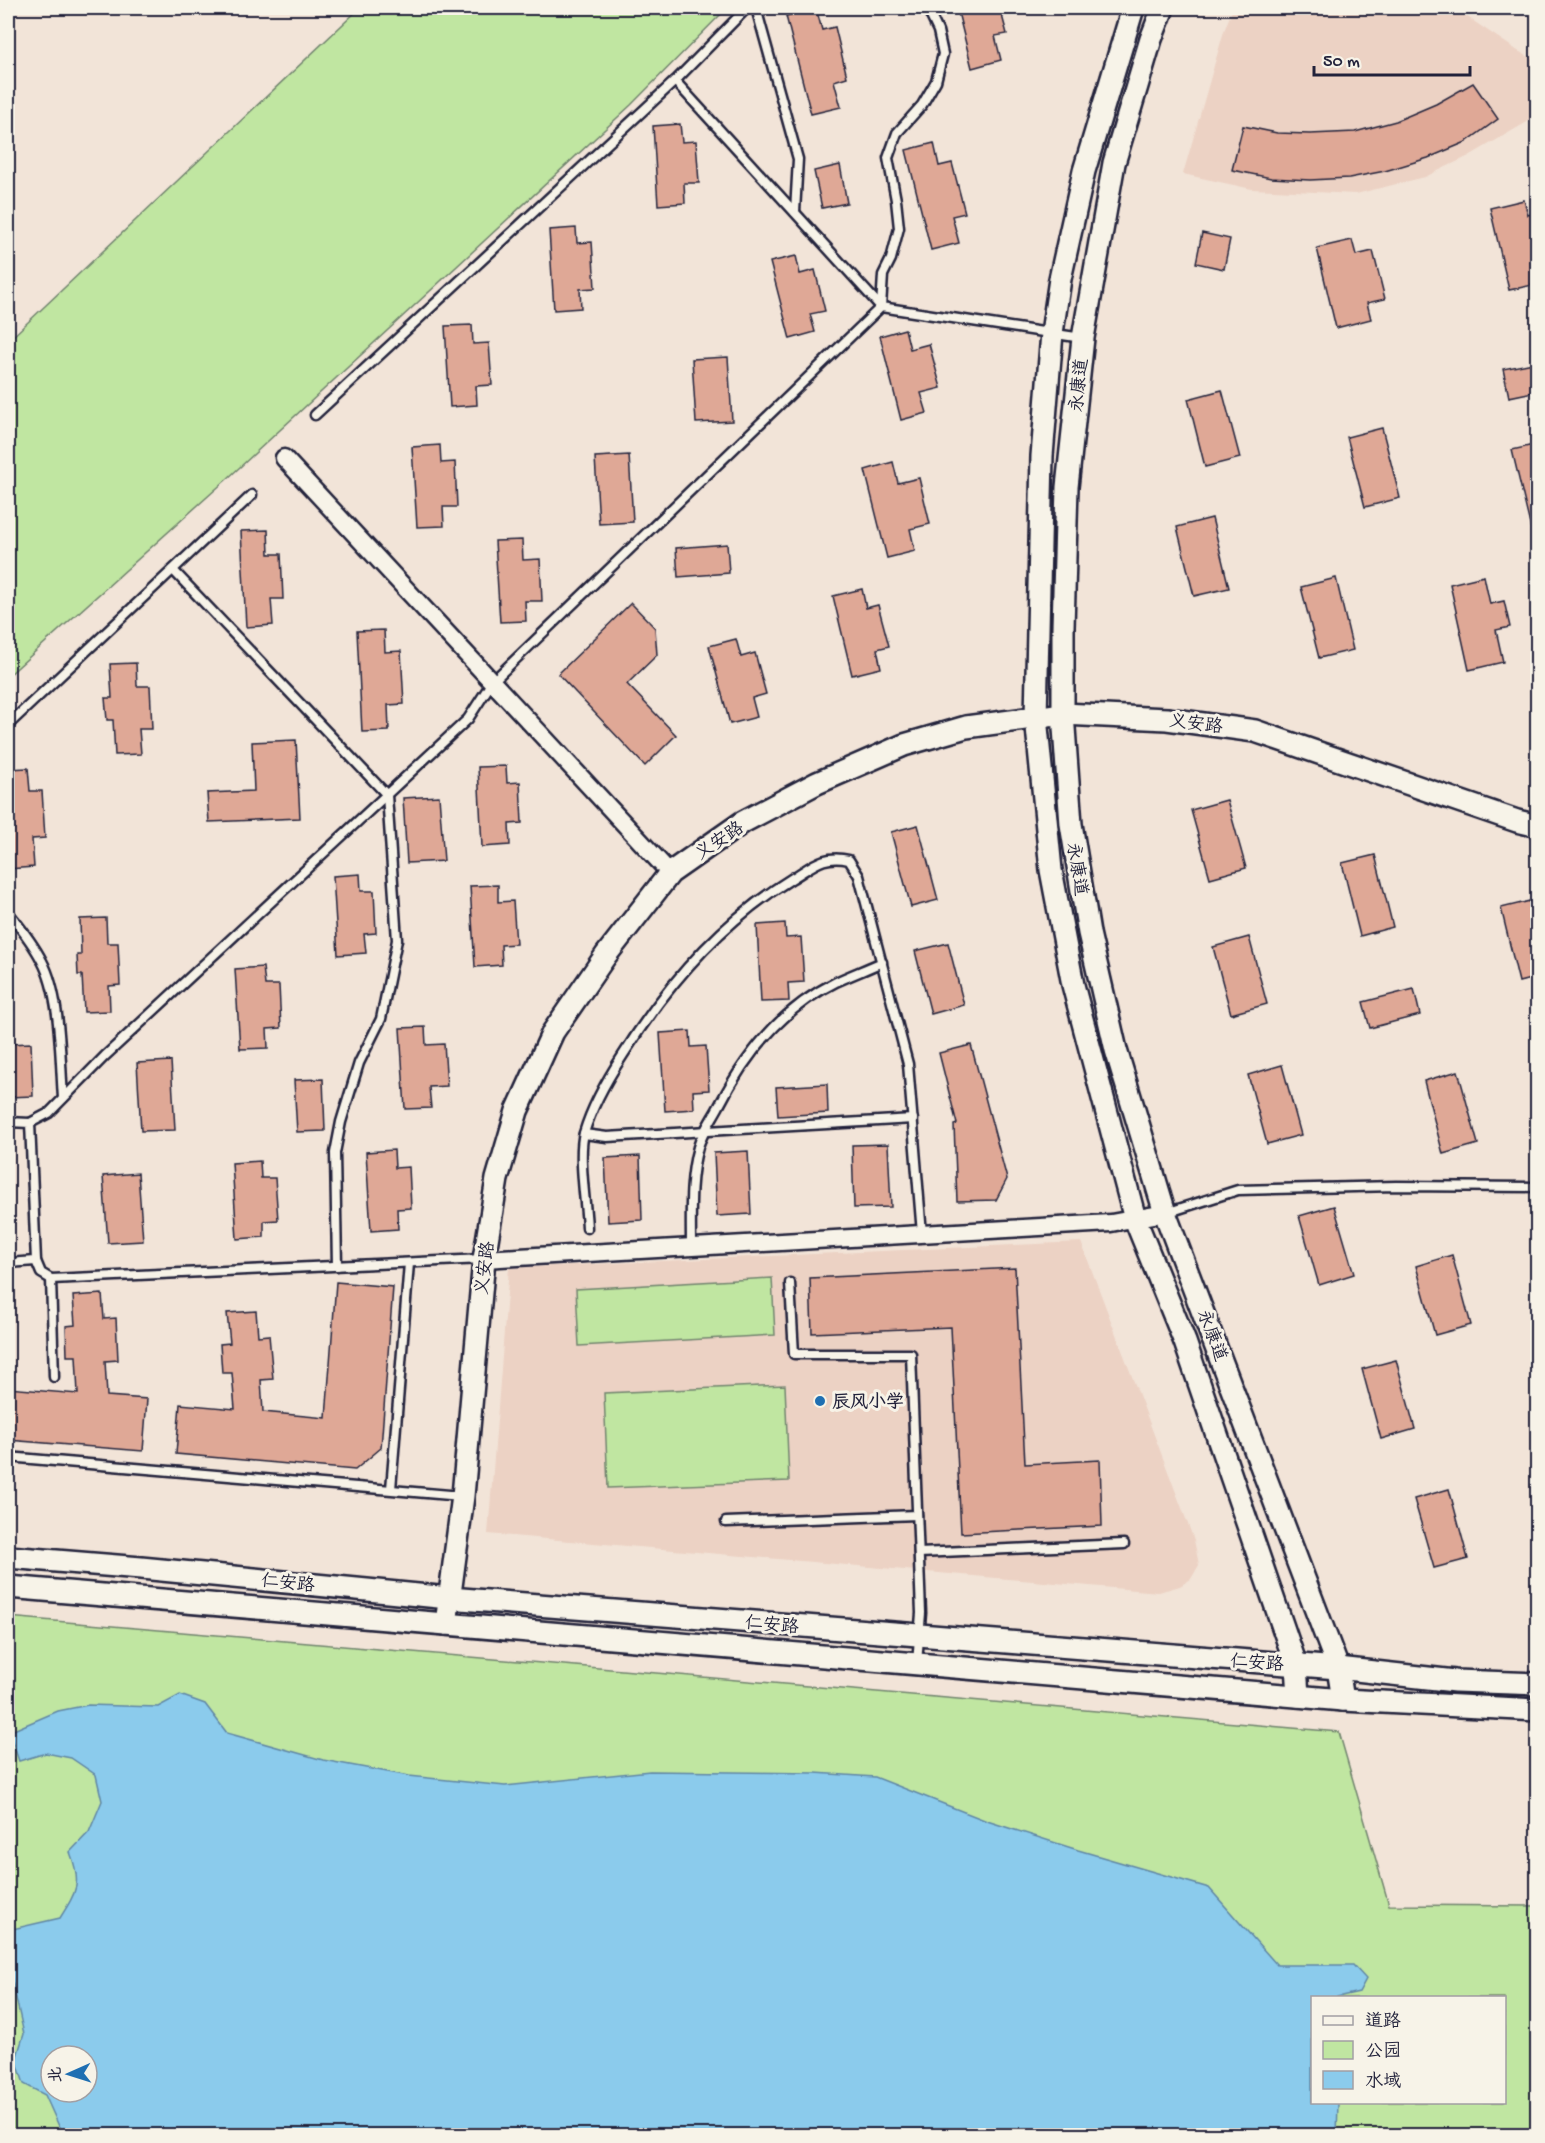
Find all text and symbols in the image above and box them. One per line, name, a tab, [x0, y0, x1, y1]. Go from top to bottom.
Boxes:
scale bar	[1314, 39, 1470, 77]
text: 50 m	[1323, 52, 1360, 73]
street label: 永康道	[1065, 357, 1094, 413]
street label: 义安路	[1168, 711, 1224, 739]
street label: 义安路	[692, 817, 749, 866]
street label: 永康道	[1061, 841, 1092, 898]
street label: 义安路	[472, 1240, 500, 1296]
street label: 永康道	[1191, 1306, 1232, 1365]
place label: 辰风小学	[832, 1392, 904, 1414]
marker: 辰风小学	[813, 1394, 827, 1408]
street label: 仁安路	[260, 1570, 316, 1598]
street label: 仁安路	[744, 1613, 800, 1639]
street label: 仁安路	[1229, 1651, 1285, 1677]
legend	[1311, 1996, 1506, 2104]
text: 道路	[1365, 2011, 1401, 2033]
text: 公园	[1365, 2041, 1401, 2063]
north arrow	[39, 2044, 99, 2104]
text: 北	[47, 2066, 67, 2083]
text: 水域	[1365, 2071, 1401, 2093]

